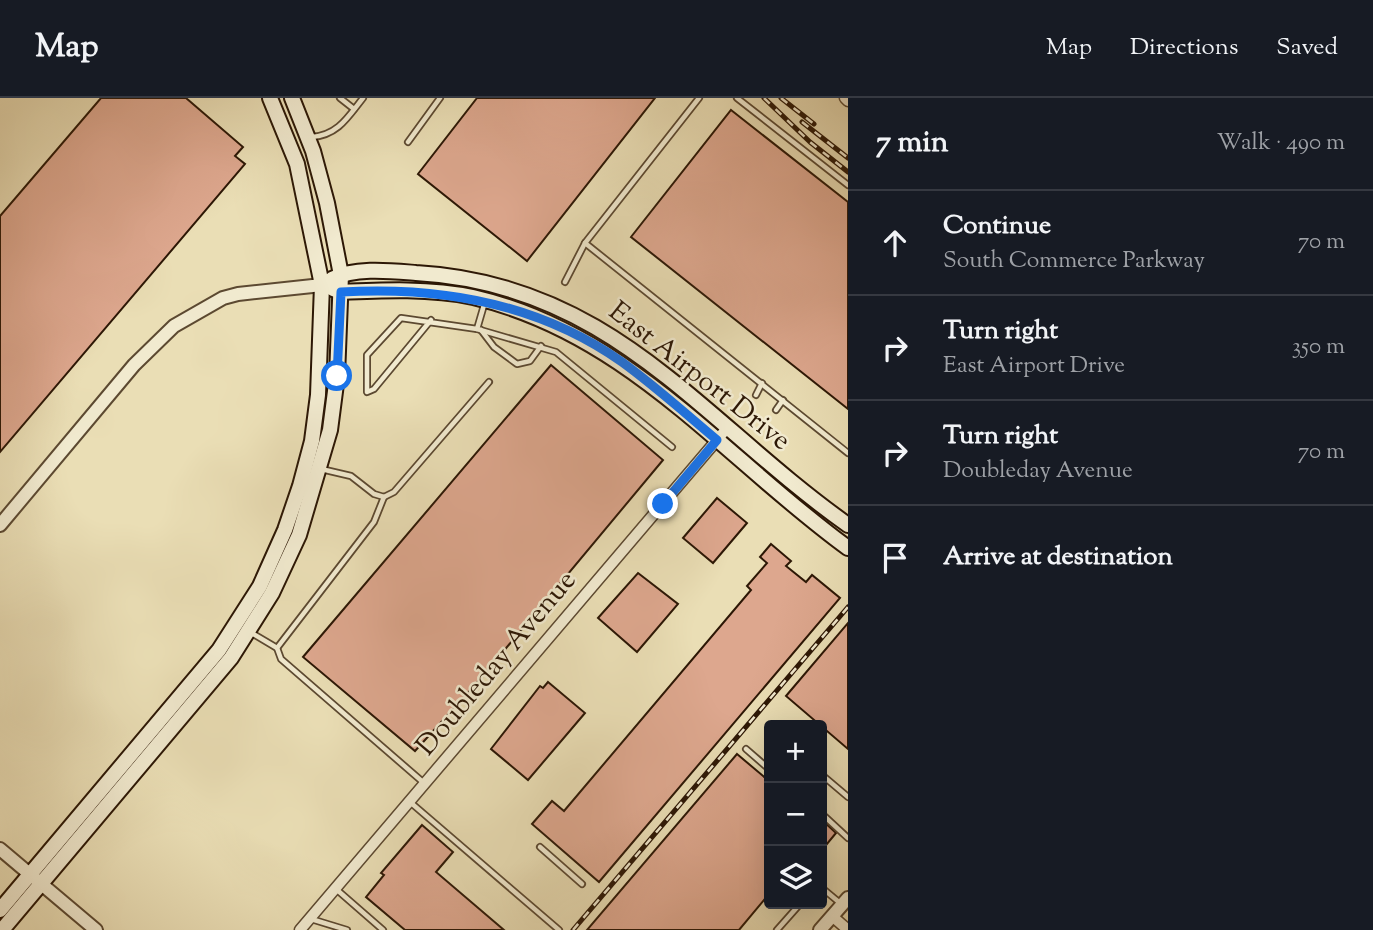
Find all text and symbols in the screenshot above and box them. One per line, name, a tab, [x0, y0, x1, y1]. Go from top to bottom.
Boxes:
text: Map	[35, 24, 99, 72]
text: Map	[1046, 31, 1092, 65]
text: Directions	[1130, 31, 1238, 65]
text: Saved	[1276, 31, 1338, 65]
text: 7 min	[876, 122, 948, 165]
text: Walk · 490 m	[1217, 127, 1345, 160]
text: Continue	[943, 208, 1051, 245]
icon: ahead	[876, 224, 914, 262]
text: 70 m	[1298, 226, 1345, 259]
text: South Commerce Parkway	[943, 245, 1205, 278]
street label: East Airport Drive	[599, 293, 799, 461]
text: Turn right	[943, 313, 1058, 350]
icon: right	[876, 329, 914, 367]
text: 350 m	[1292, 331, 1345, 364]
text: East Airport Drive	[943, 350, 1125, 383]
route start	[321, 360, 352, 391]
text: Turn right	[943, 418, 1058, 455]
icon: right	[876, 434, 914, 472]
text: 70 m	[1298, 436, 1345, 469]
text: Doubleday Avenue	[943, 455, 1133, 488]
route end	[647, 488, 678, 519]
icon: arrive	[876, 539, 914, 577]
text: Arrive at destination	[943, 539, 1173, 576]
street label: Doubleday Avenue	[407, 563, 587, 765]
map controls	[764, 720, 827, 909]
button: +	[764, 720, 827, 783]
button: −	[764, 783, 827, 846]
button: layers	[764, 846, 827, 909]

